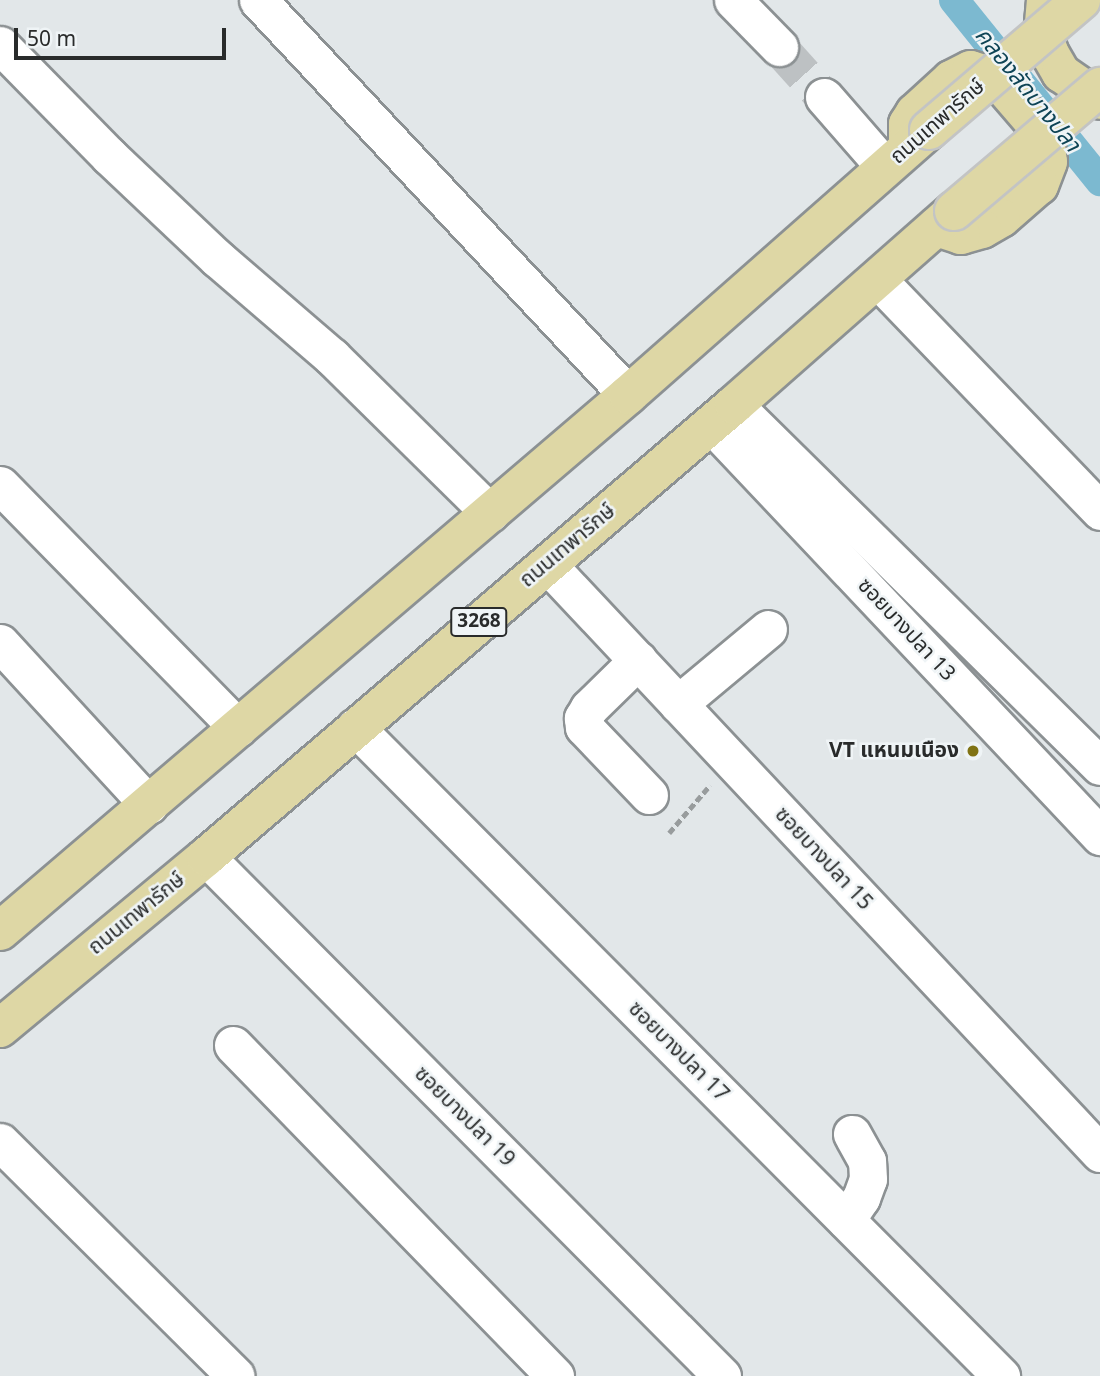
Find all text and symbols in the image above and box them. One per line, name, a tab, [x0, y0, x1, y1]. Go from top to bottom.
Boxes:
scale bar	[18, 14, 229, 58]
water label: คลองลัดบางปลา	[968, 22, 1086, 158]
text: 50 m	[27, 24, 76, 55]
street label: ถนนเทพารักษ์	[886, 74, 990, 170]
street label: ถนนเทพารักษ์	[515, 499, 621, 593]
street label: ซอยบางปลา 13	[852, 573, 960, 687]
road number: 3268	[449, 607, 509, 638]
place label: VT แหนมเนือง	[829, 738, 959, 764]
marker: VT แหนมเนือง	[965, 743, 981, 759]
street label: ซอยบางปลา 15	[769, 802, 877, 916]
street label: ถนนเทพารักษ์	[84, 867, 190, 961]
street label: ซอยบางปลา 17	[623, 997, 733, 1107]
street label: ซอยบางปลา 19	[409, 1062, 519, 1172]

